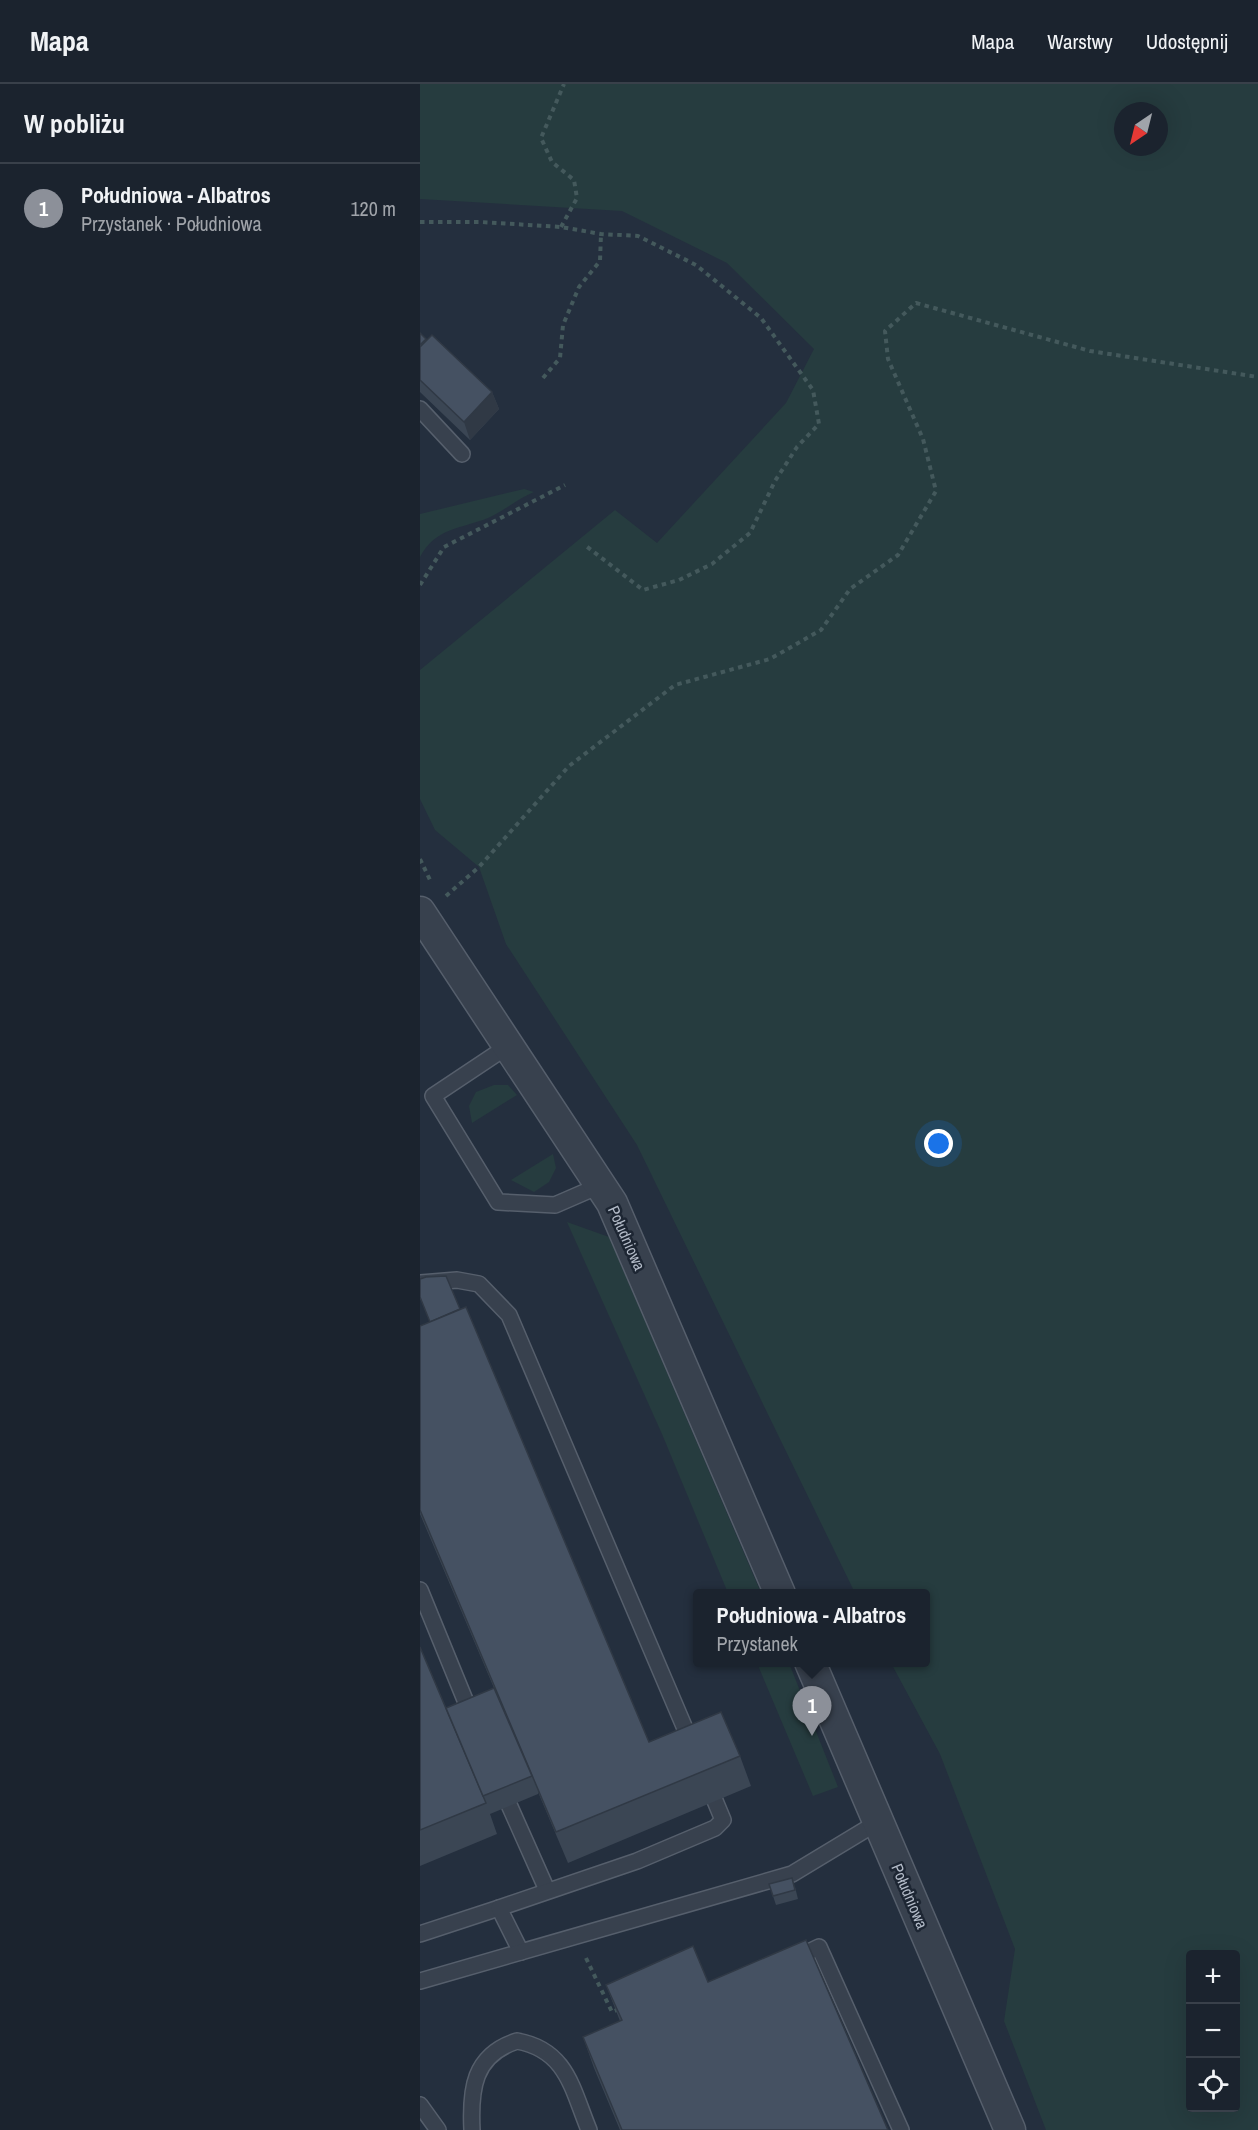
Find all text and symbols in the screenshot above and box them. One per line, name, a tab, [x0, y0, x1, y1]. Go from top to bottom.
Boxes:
text: Mapa	[30, 22, 89, 60]
text: Mapa	[971, 27, 1014, 56]
text: Warstwy	[1047, 27, 1113, 56]
text: Udostępnij	[1146, 27, 1228, 56]
north arrow	[1114, 102, 1168, 156]
text: W pobliżu	[24, 106, 125, 141]
text: Południowa - Albatros	[81, 180, 271, 210]
text: 1	[39, 195, 48, 222]
text: 120 m	[350, 195, 396, 222]
text: Przystanek · Południowa	[81, 210, 262, 237]
your location	[924, 1129, 953, 1158]
street label: Południowa	[603, 1202, 651, 1274]
popup	[693, 1589, 930, 1667]
text: Południowa - Albatros	[717, 1600, 906, 1630]
text: Przystanek	[717, 1630, 798, 1657]
pin: 1	[792, 1686, 832, 1736]
street label: Południowa	[886, 1860, 934, 1932]
map controls	[1186, 1950, 1240, 2112]
button: +	[1186, 1950, 1240, 2004]
button: −	[1186, 2004, 1240, 2058]
button: locate	[1186, 2058, 1240, 2112]

